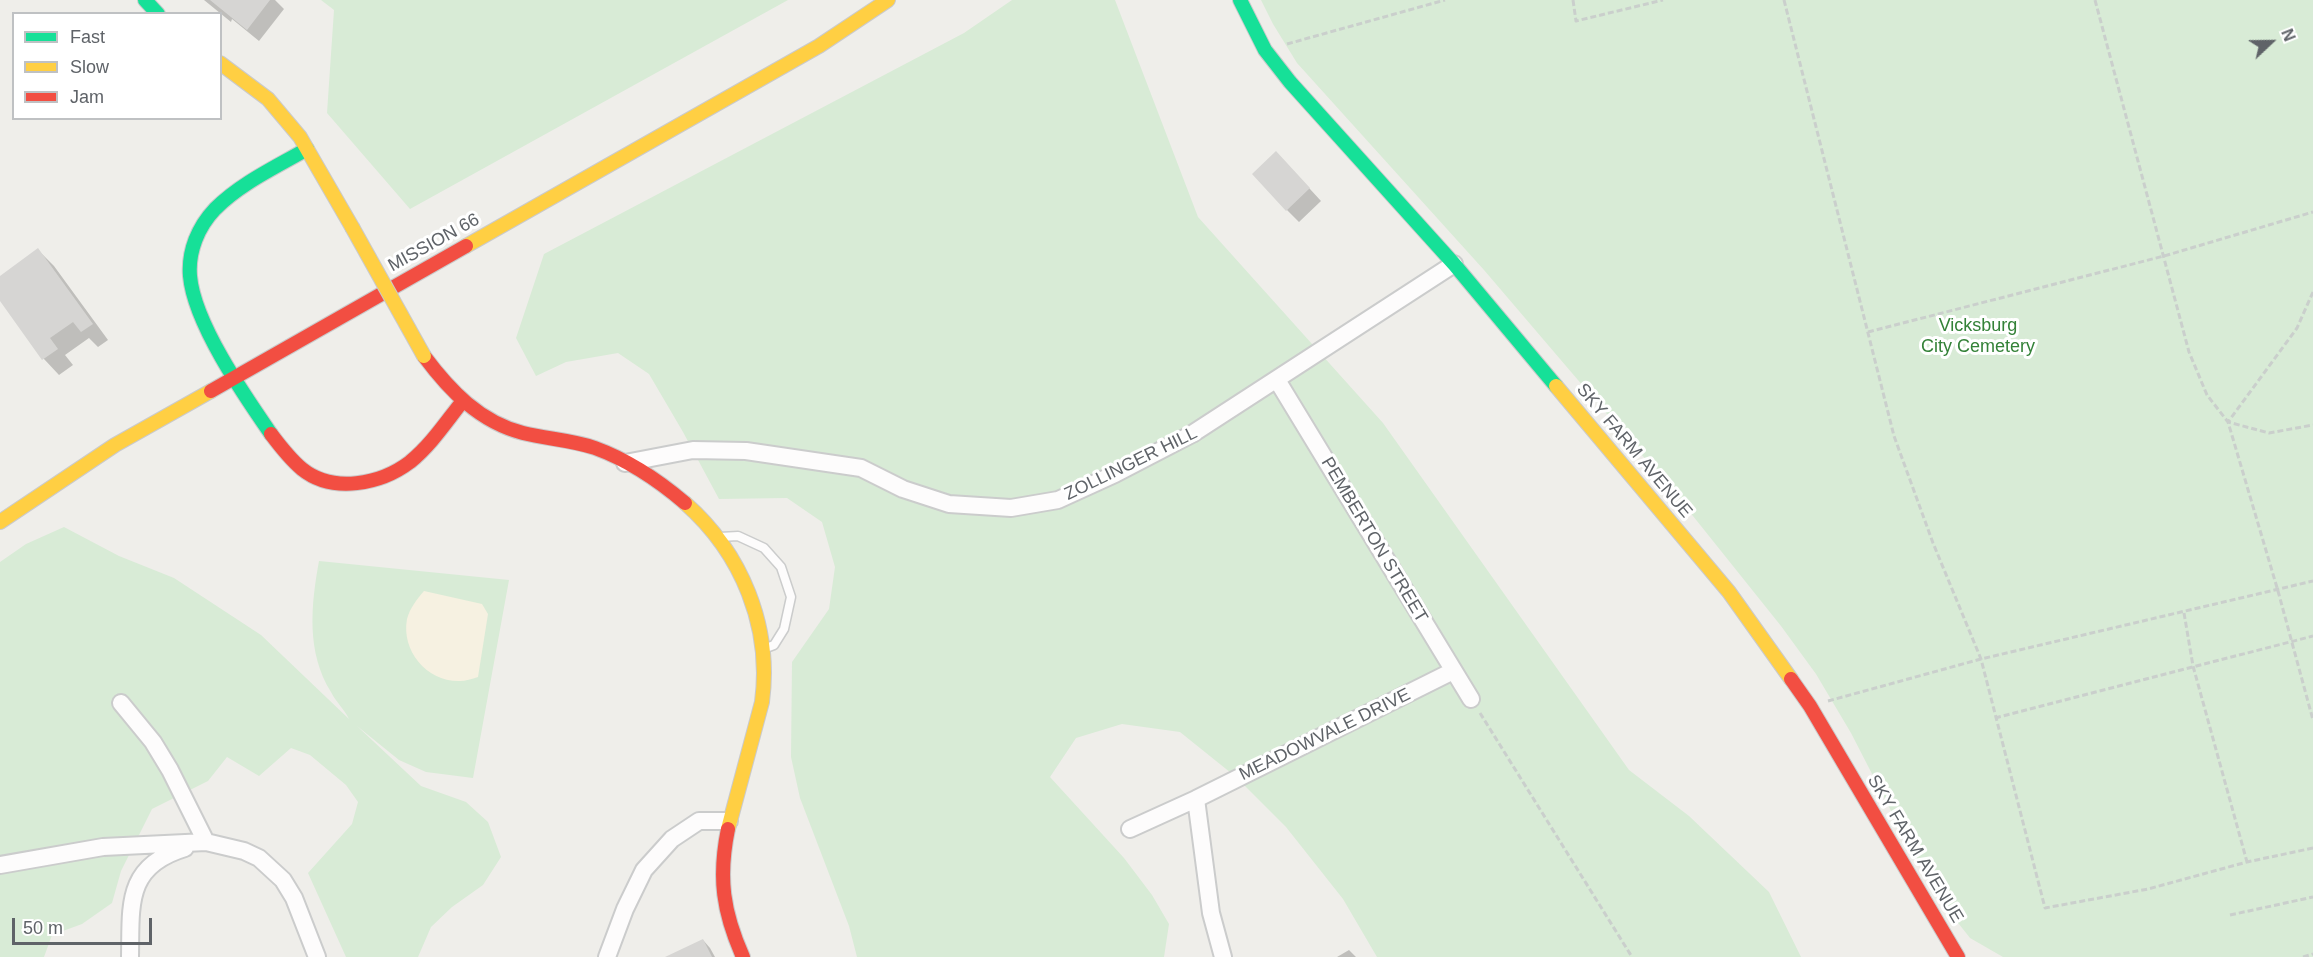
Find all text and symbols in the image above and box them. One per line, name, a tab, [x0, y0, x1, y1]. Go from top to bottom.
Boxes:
legend	[12, 12, 222, 120]
north arrow	[2241, 12, 2301, 72]
text: Fast	[70, 27, 105, 47]
text: N	[2278, 27, 2298, 44]
text: Slow	[70, 57, 109, 77]
text: Jam	[70, 87, 104, 107]
street label: MISSION 66	[385, 209, 483, 277]
park label: Vicksburg City Cemetery	[1921, 315, 2035, 358]
street label: SKY FARM AVENUE	[1572, 379, 1696, 523]
street label: ZOLLINGER HILL	[1061, 423, 1201, 505]
street label: PEMBERTON STREET	[1316, 453, 1432, 627]
street label: MEADOWVALE DRIVE	[1236, 684, 1414, 786]
street label: SKY FARM AVENUE	[1862, 771, 1968, 927]
scale bar	[15, 906, 154, 944]
text: 50 m	[23, 918, 63, 938]

